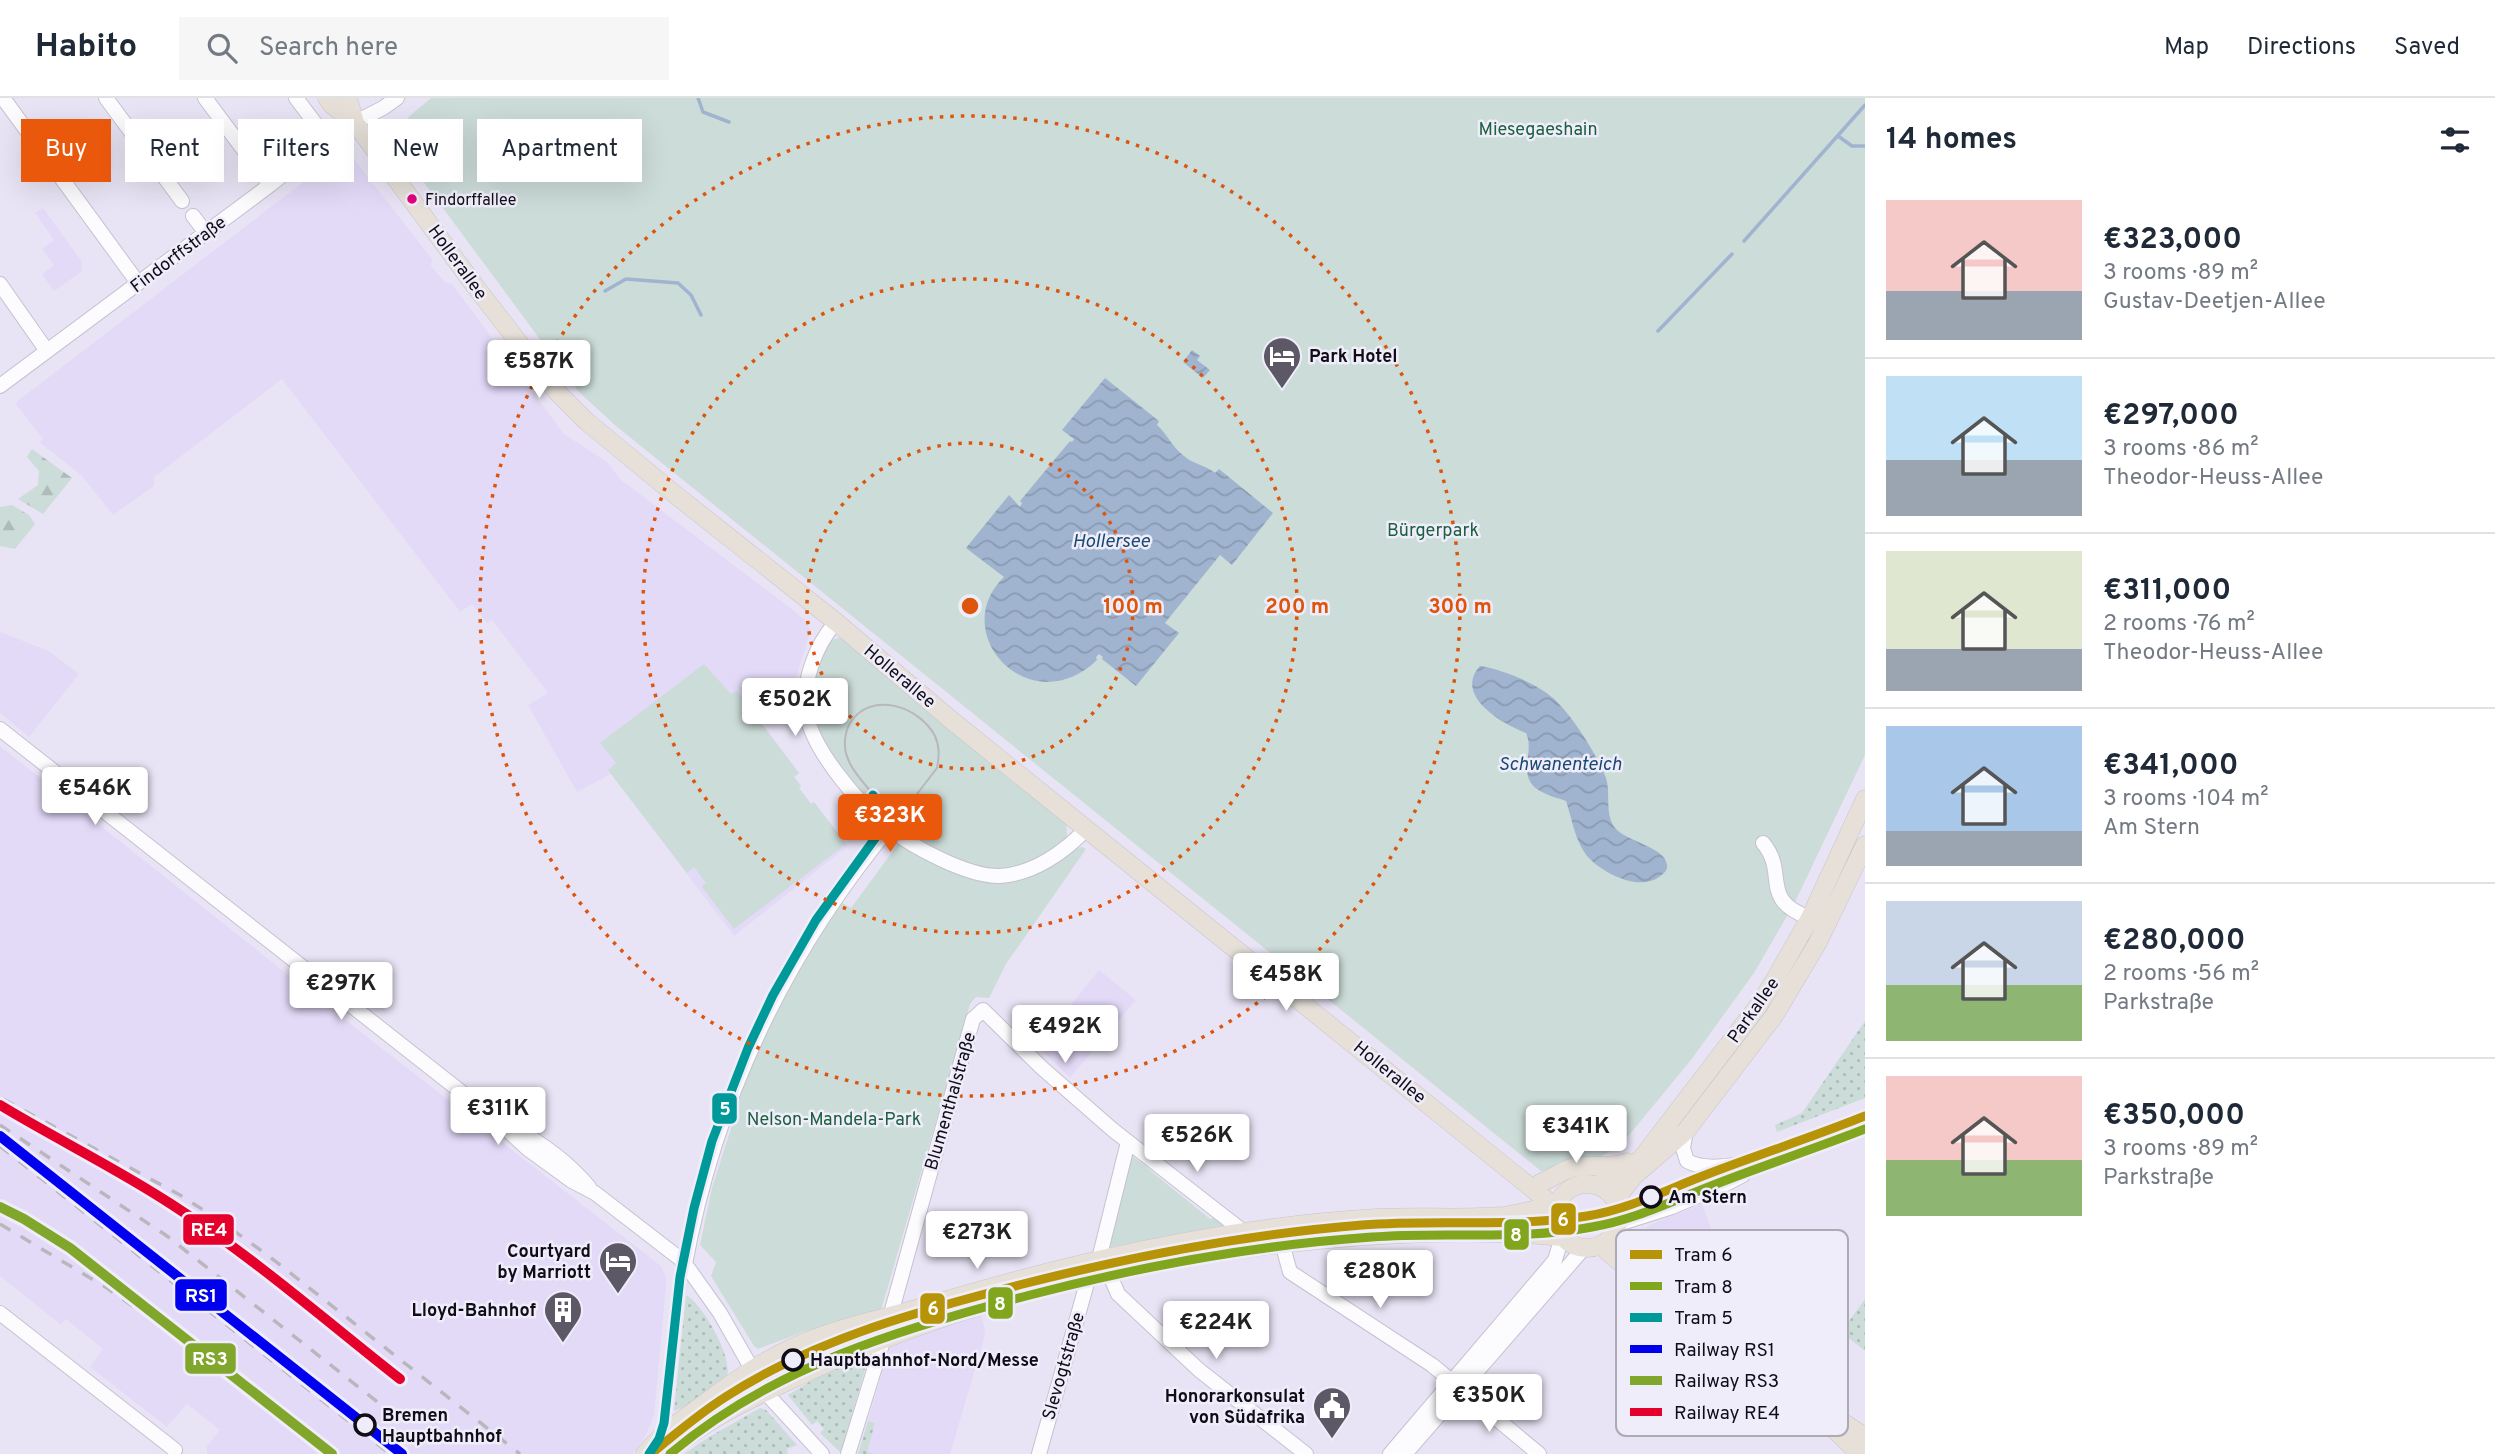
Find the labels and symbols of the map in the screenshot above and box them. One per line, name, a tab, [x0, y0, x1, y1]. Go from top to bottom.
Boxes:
park label: Miesegaeshain	[1478, 119, 1598, 142]
place label: Findorffallee	[425, 191, 516, 211]
marker: Findorffallee	[405, 192, 419, 206]
street label: Findorffstraße	[126, 212, 231, 299]
street label: Hollerallee	[422, 221, 492, 305]
hotel icon: Park Hotel	[1261, 335, 1303, 390]
pin: €587K	[490, 341, 588, 400]
place label: Park Hotel	[1309, 346, 1397, 369]
park label: Bürgerpark	[1387, 520, 1479, 543]
water label: Hollersee	[1072, 530, 1150, 554]
centre of rings	[958, 594, 982, 618]
text: 100 m	[1103, 594, 1163, 621]
text: 200 m	[1265, 594, 1329, 621]
text: 300 m	[1428, 594, 1492, 621]
street label: Hollerallee	[858, 640, 940, 714]
pin: €502K	[746, 678, 844, 738]
water label: Schwanenteich	[1498, 753, 1622, 777]
pin: €546K	[46, 768, 144, 827]
pin: €323K	[841, 794, 939, 854]
pin: €458K	[1237, 954, 1335, 1013]
pin: €297K	[292, 962, 390, 1022]
street label: Parkallee	[1723, 973, 1785, 1048]
pin: €492K	[1016, 1006, 1114, 1065]
street label: Blumenthalstraße	[921, 1030, 982, 1173]
street label: Hollerallee	[1348, 1037, 1430, 1110]
pin: €311K	[449, 1088, 547, 1147]
line badge: 5	[711, 1092, 738, 1125]
text: 5	[719, 1098, 731, 1122]
pin: €341K	[1527, 1105, 1625, 1165]
park label: Nelson-Mandela-Park	[747, 1109, 921, 1132]
pin: €526K	[1148, 1114, 1246, 1174]
marker: Am Stern	[1640, 1186, 1662, 1208]
place label: Am Stern	[1668, 1187, 1747, 1210]
line badge: 6	[1550, 1202, 1577, 1236]
text: 6	[1557, 1209, 1569, 1233]
pin: €273K	[928, 1212, 1026, 1271]
line badge: RE4	[182, 1213, 235, 1246]
line badge: 8	[1503, 1218, 1530, 1251]
text: RE4	[190, 1219, 228, 1243]
text: 8	[1510, 1224, 1522, 1248]
legend	[1616, 1230, 1848, 1436]
hotel icon: Courtyard by Marriott	[597, 1240, 639, 1295]
place label: Courtyard by Marriott	[497, 1241, 591, 1285]
text: Tram 6	[1674, 1244, 1733, 1268]
pin: €280K	[1331, 1250, 1429, 1310]
text: Tram 8	[1674, 1276, 1733, 1300]
line badge: RS1	[174, 1278, 228, 1312]
text: RS1	[185, 1285, 217, 1309]
line badge: 8	[987, 1286, 1014, 1320]
building icon: Lloyd-Bahnhof	[542, 1289, 584, 1344]
line badge: 6	[919, 1292, 946, 1325]
text: 8	[994, 1293, 1006, 1317]
text: 6	[927, 1298, 939, 1322]
place label: Lloyd-Bahnhof	[412, 1300, 536, 1323]
pin: €224K	[1167, 1302, 1265, 1361]
text: Tram 5	[1674, 1307, 1733, 1331]
street label: Slevogtstraße	[1038, 1310, 1091, 1423]
text: Railway RS1	[1674, 1339, 1775, 1363]
line badge: RS3	[184, 1342, 237, 1375]
text: RS3	[192, 1348, 228, 1372]
marker: Hauptbahnhof-Nord/Messe	[782, 1349, 804, 1371]
place label: Hauptbahnhof-Nord/Messe	[810, 1350, 1039, 1373]
text: Railway RS3	[1674, 1370, 1779, 1394]
pin: €350K	[1440, 1374, 1538, 1434]
public building icon: Honorarkonsulat von Südafrika	[1311, 1385, 1353, 1440]
place label: Honorarkonsulat von Südafrika	[1165, 1386, 1305, 1430]
text: Railway RE4	[1674, 1402, 1780, 1426]
place label: Bremen Hauptbahnhof	[382, 1405, 502, 1449]
marker: Bremen Hauptbahnhof	[354, 1414, 376, 1436]

